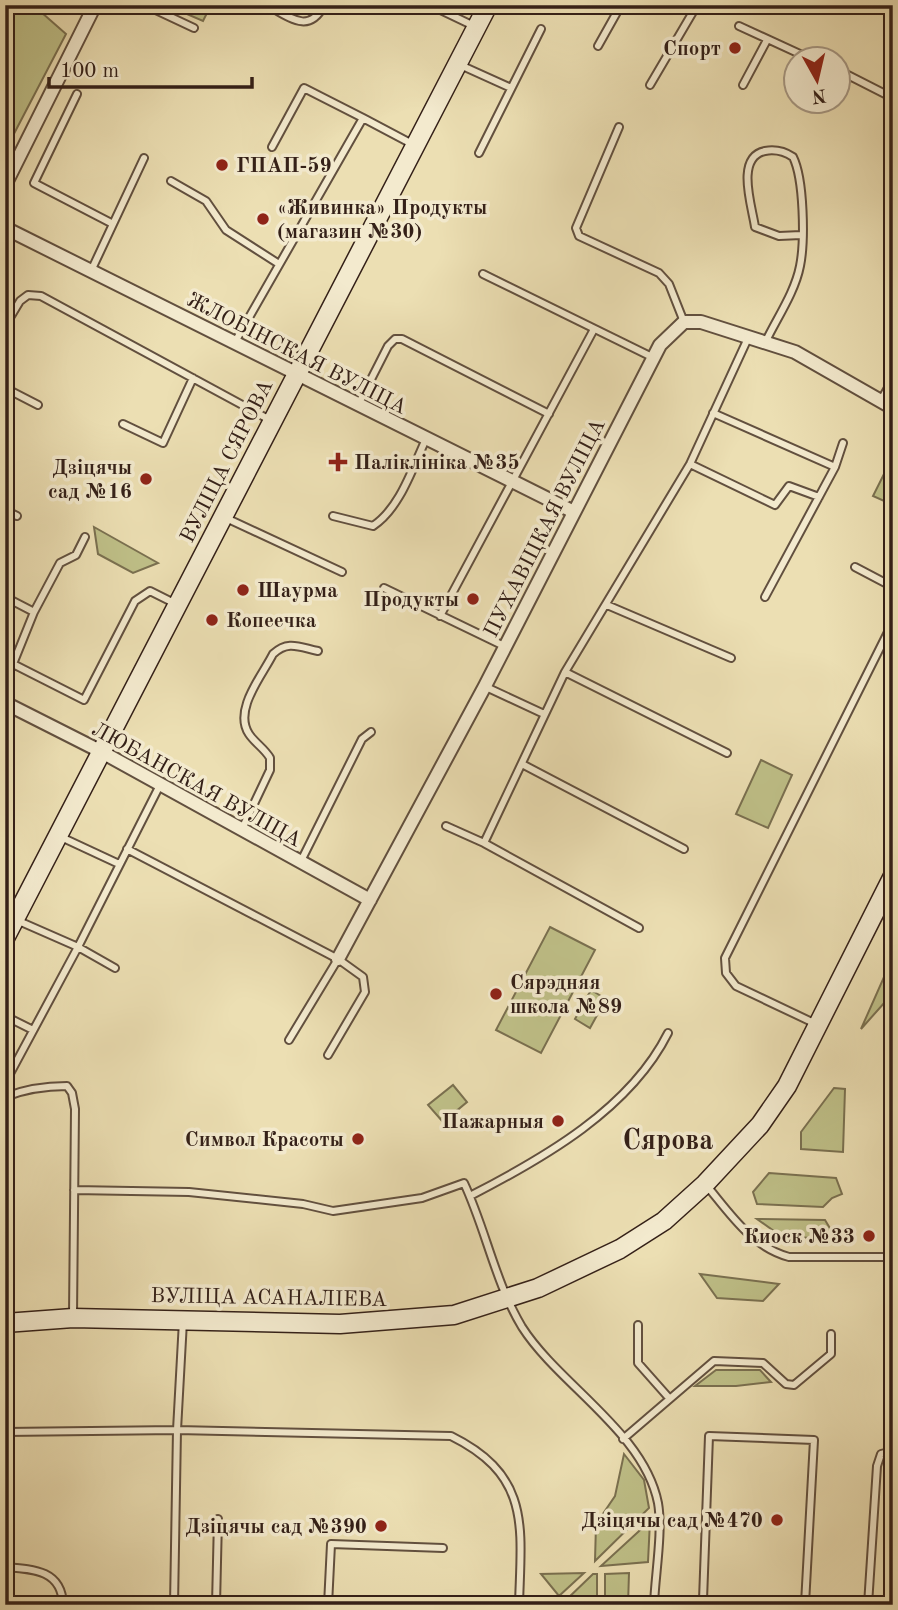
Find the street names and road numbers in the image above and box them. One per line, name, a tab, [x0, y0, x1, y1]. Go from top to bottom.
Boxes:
street label: ЖЛОБІНСКАЯ ВУЛІЦА	[183, 290, 410, 419]
street label: ВУЛІЦА СЯРОВА	[177, 377, 278, 547]
street label: ПУХАВІЦКАЯ ВУЛІЦА	[481, 416, 610, 641]
street label: ЛЮБАНСКАЯ ВУЛІЦА	[88, 719, 305, 852]
street label: ВУЛІЦА АСАНАЛІЕВА	[151, 1286, 387, 1311]

